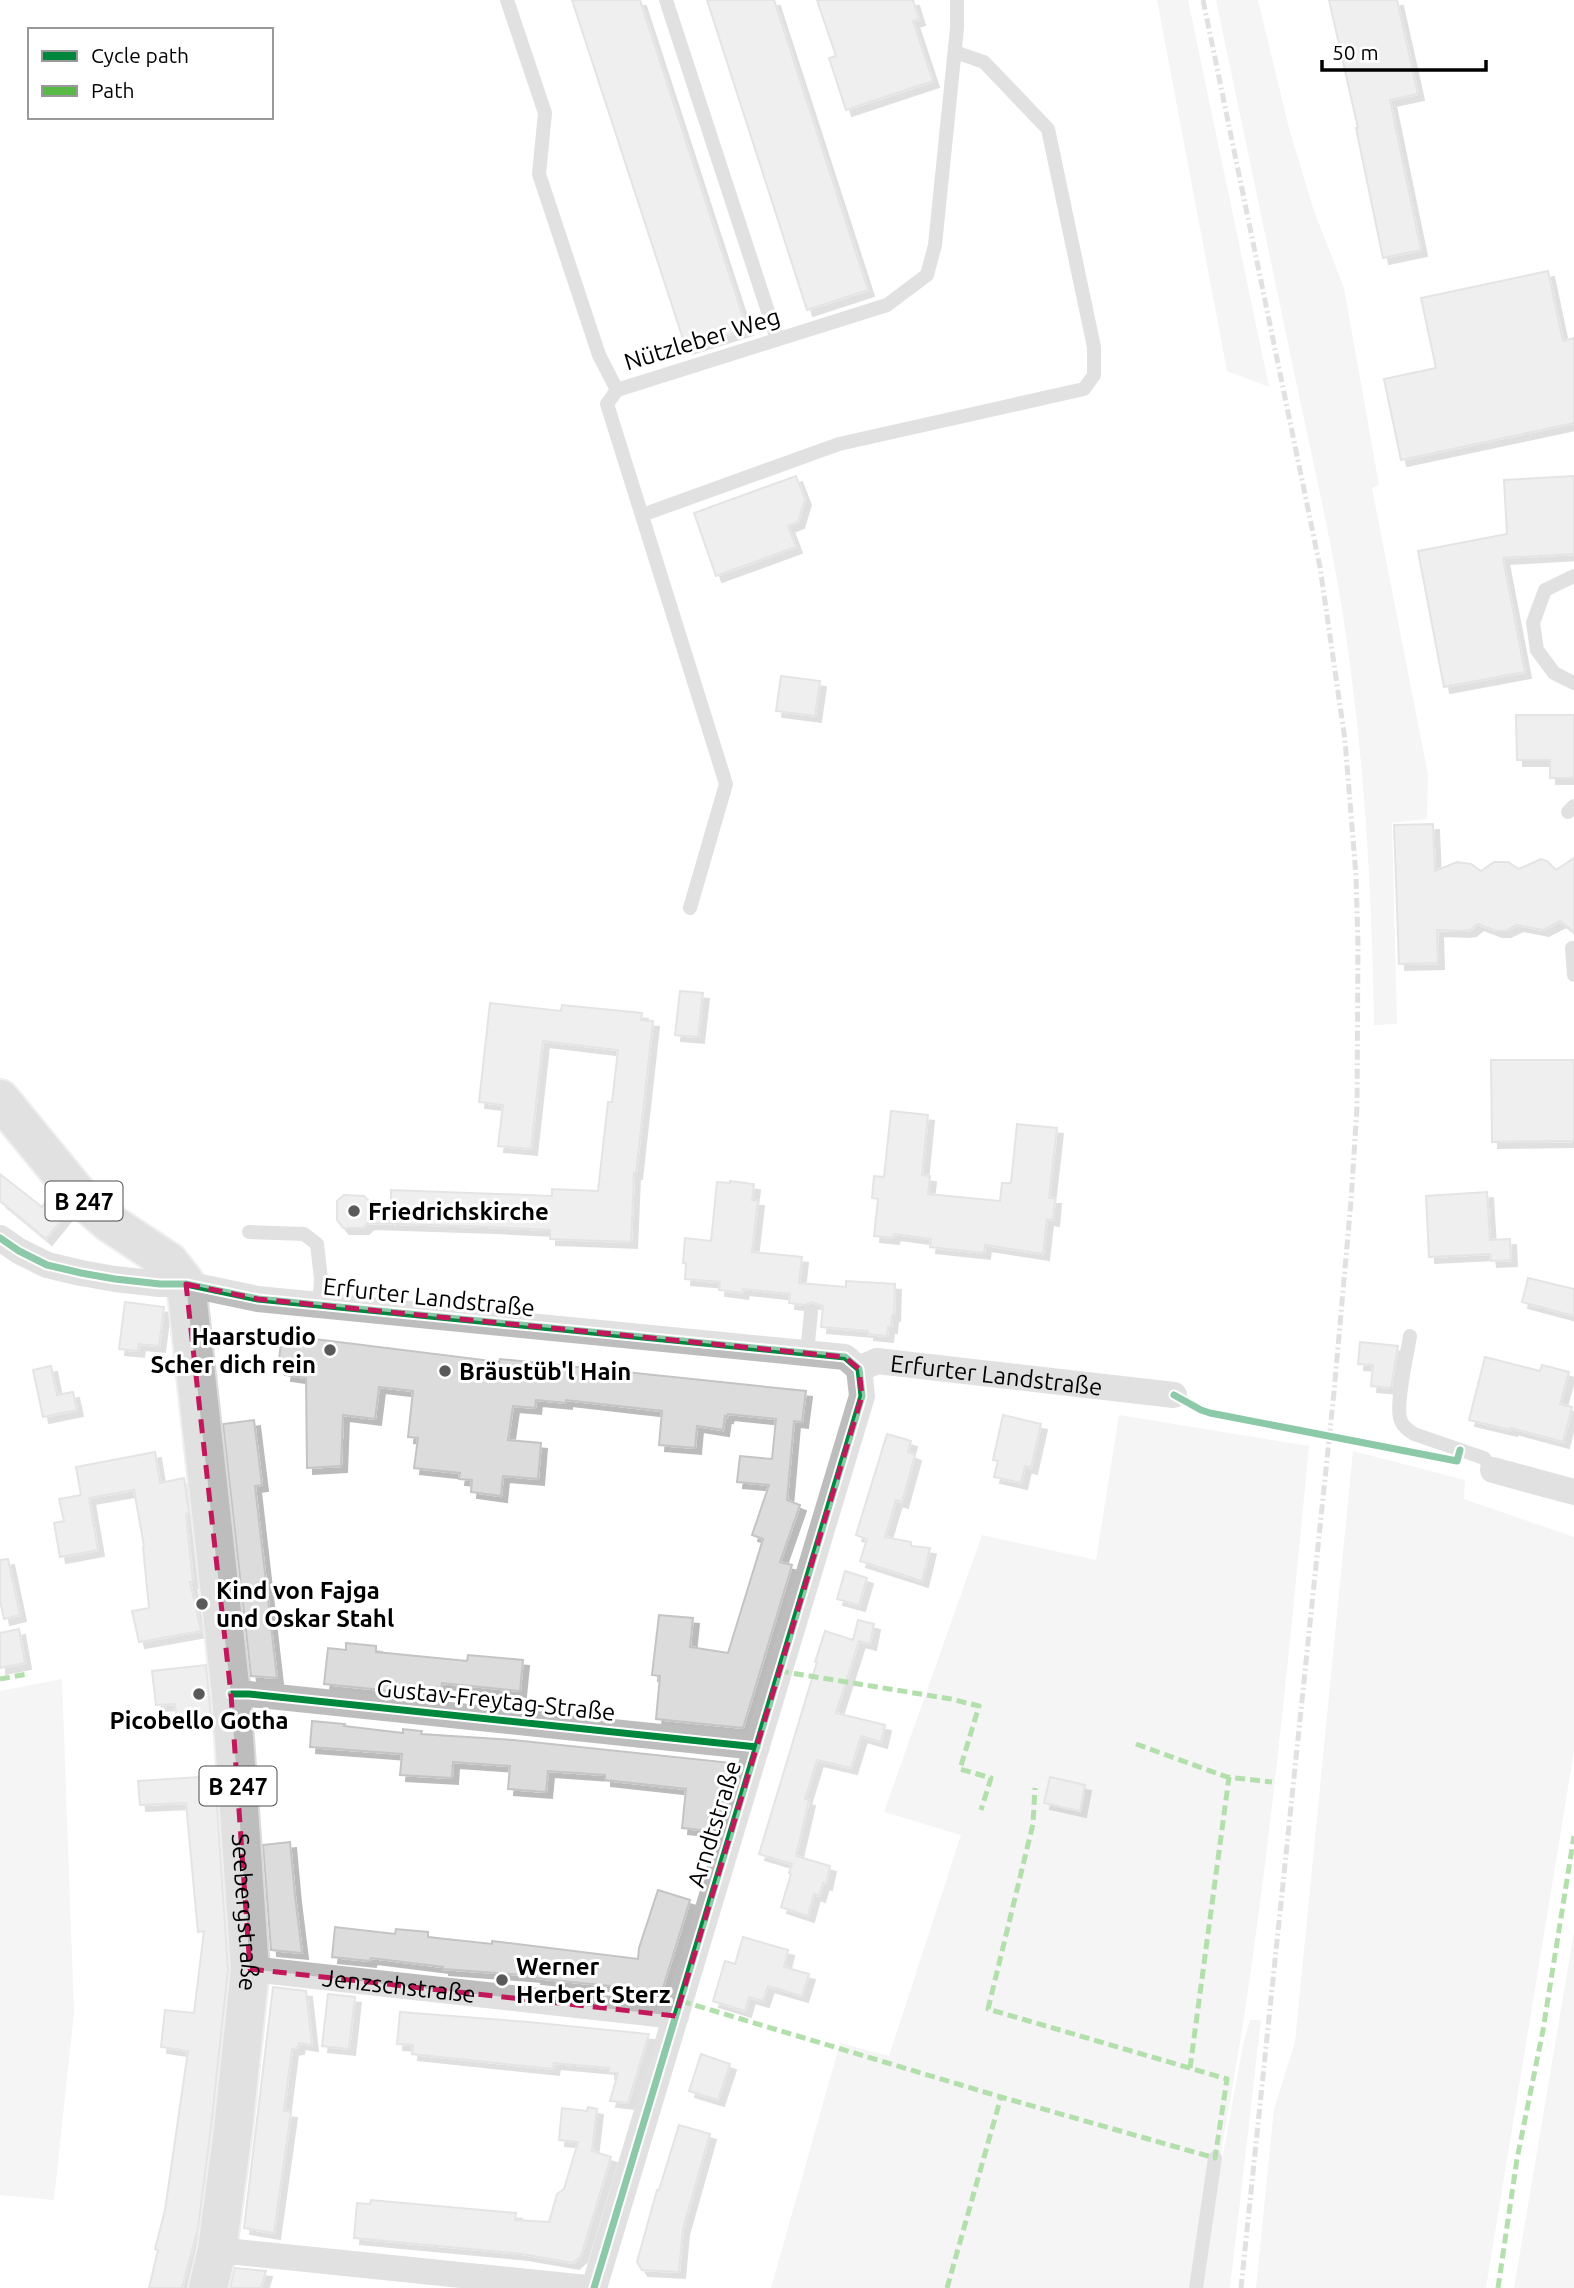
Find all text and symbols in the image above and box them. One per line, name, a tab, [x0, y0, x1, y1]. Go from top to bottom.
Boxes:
legend	[28, 28, 273, 119]
scale bar	[1322, 28, 1486, 72]
text: 50 m	[1332, 40, 1379, 64]
text: Cycle path	[91, 43, 189, 67]
text: Path	[91, 78, 134, 102]
street label: Nützleber Weg	[621, 302, 783, 376]
road number: B 247	[46, 1182, 122, 1220]
place label: Friedrichskirche	[368, 1198, 549, 1225]
marker: Friedrichskirche	[346, 1203, 362, 1219]
street label: Erfurter Landstraße	[322, 1272, 536, 1322]
place label: Haarstudio Scher dich rein	[150, 1323, 316, 1378]
marker: Haarstudio Scher dich rein	[322, 1342, 338, 1358]
street label: Erfurter Landstraße	[889, 1349, 1104, 1400]
place label: Bräustüb'l Hain	[459, 1358, 631, 1385]
marker: Bräustüb'l Hain	[437, 1363, 453, 1379]
place label: Kind von Fajga und Oskar Stahl	[216, 1577, 394, 1632]
marker: Kind von Fajga und Oskar Stahl	[194, 1596, 210, 1612]
street label: Gustav-Freytag-Straße	[375, 1674, 617, 1726]
marker: Picobello Gotha	[191, 1686, 207, 1702]
place label: Picobello Gotha	[110, 1707, 288, 1734]
street label: Arndtstraße	[682, 1757, 746, 1891]
road number: B 247	[200, 1766, 276, 1806]
street label: Seebergstraße	[227, 1832, 264, 1993]
place label: Werner Herbert Sterz	[516, 1953, 670, 2008]
street label: Jenzschstraße	[321, 1964, 477, 2007]
marker: Werner Herbert Sterz	[494, 1972, 510, 1988]

